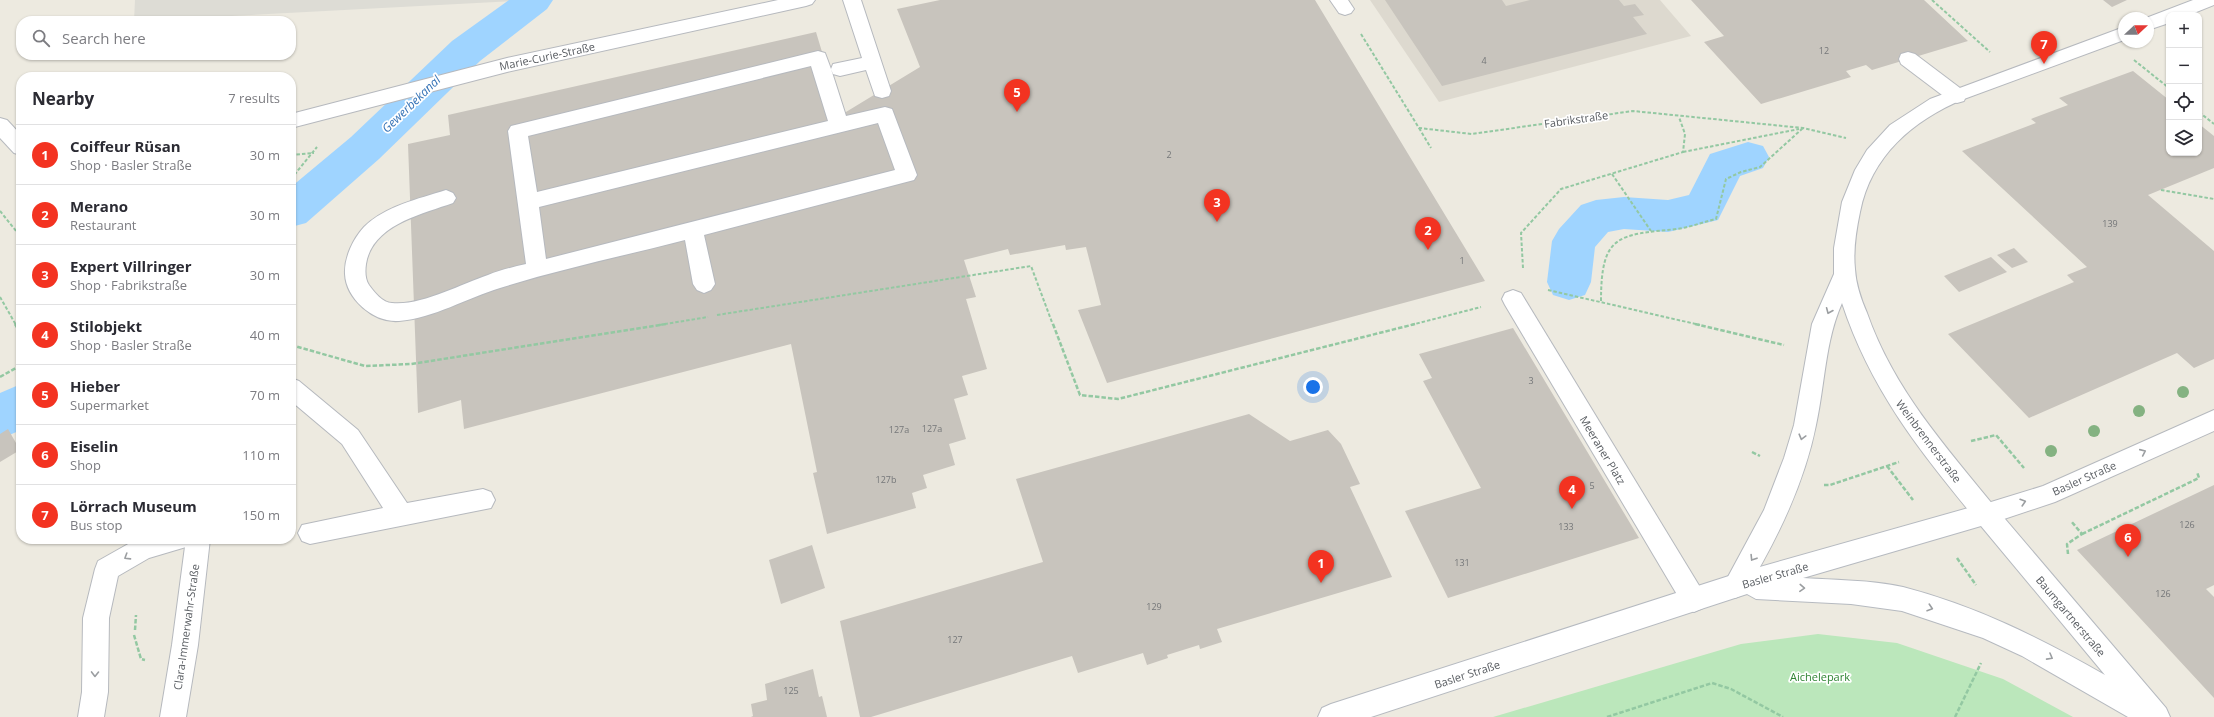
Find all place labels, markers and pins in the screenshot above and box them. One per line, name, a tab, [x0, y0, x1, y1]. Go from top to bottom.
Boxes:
pin: 7	[2031, 31, 2057, 64]
pin: 5	[1004, 79, 1030, 112]
pin: 3	[1204, 189, 1230, 222]
pin: 2	[1415, 217, 1441, 250]
pin: 4	[1559, 476, 1585, 509]
pin: 6	[2115, 524, 2141, 557]
pin: 1	[1308, 550, 1334, 583]

